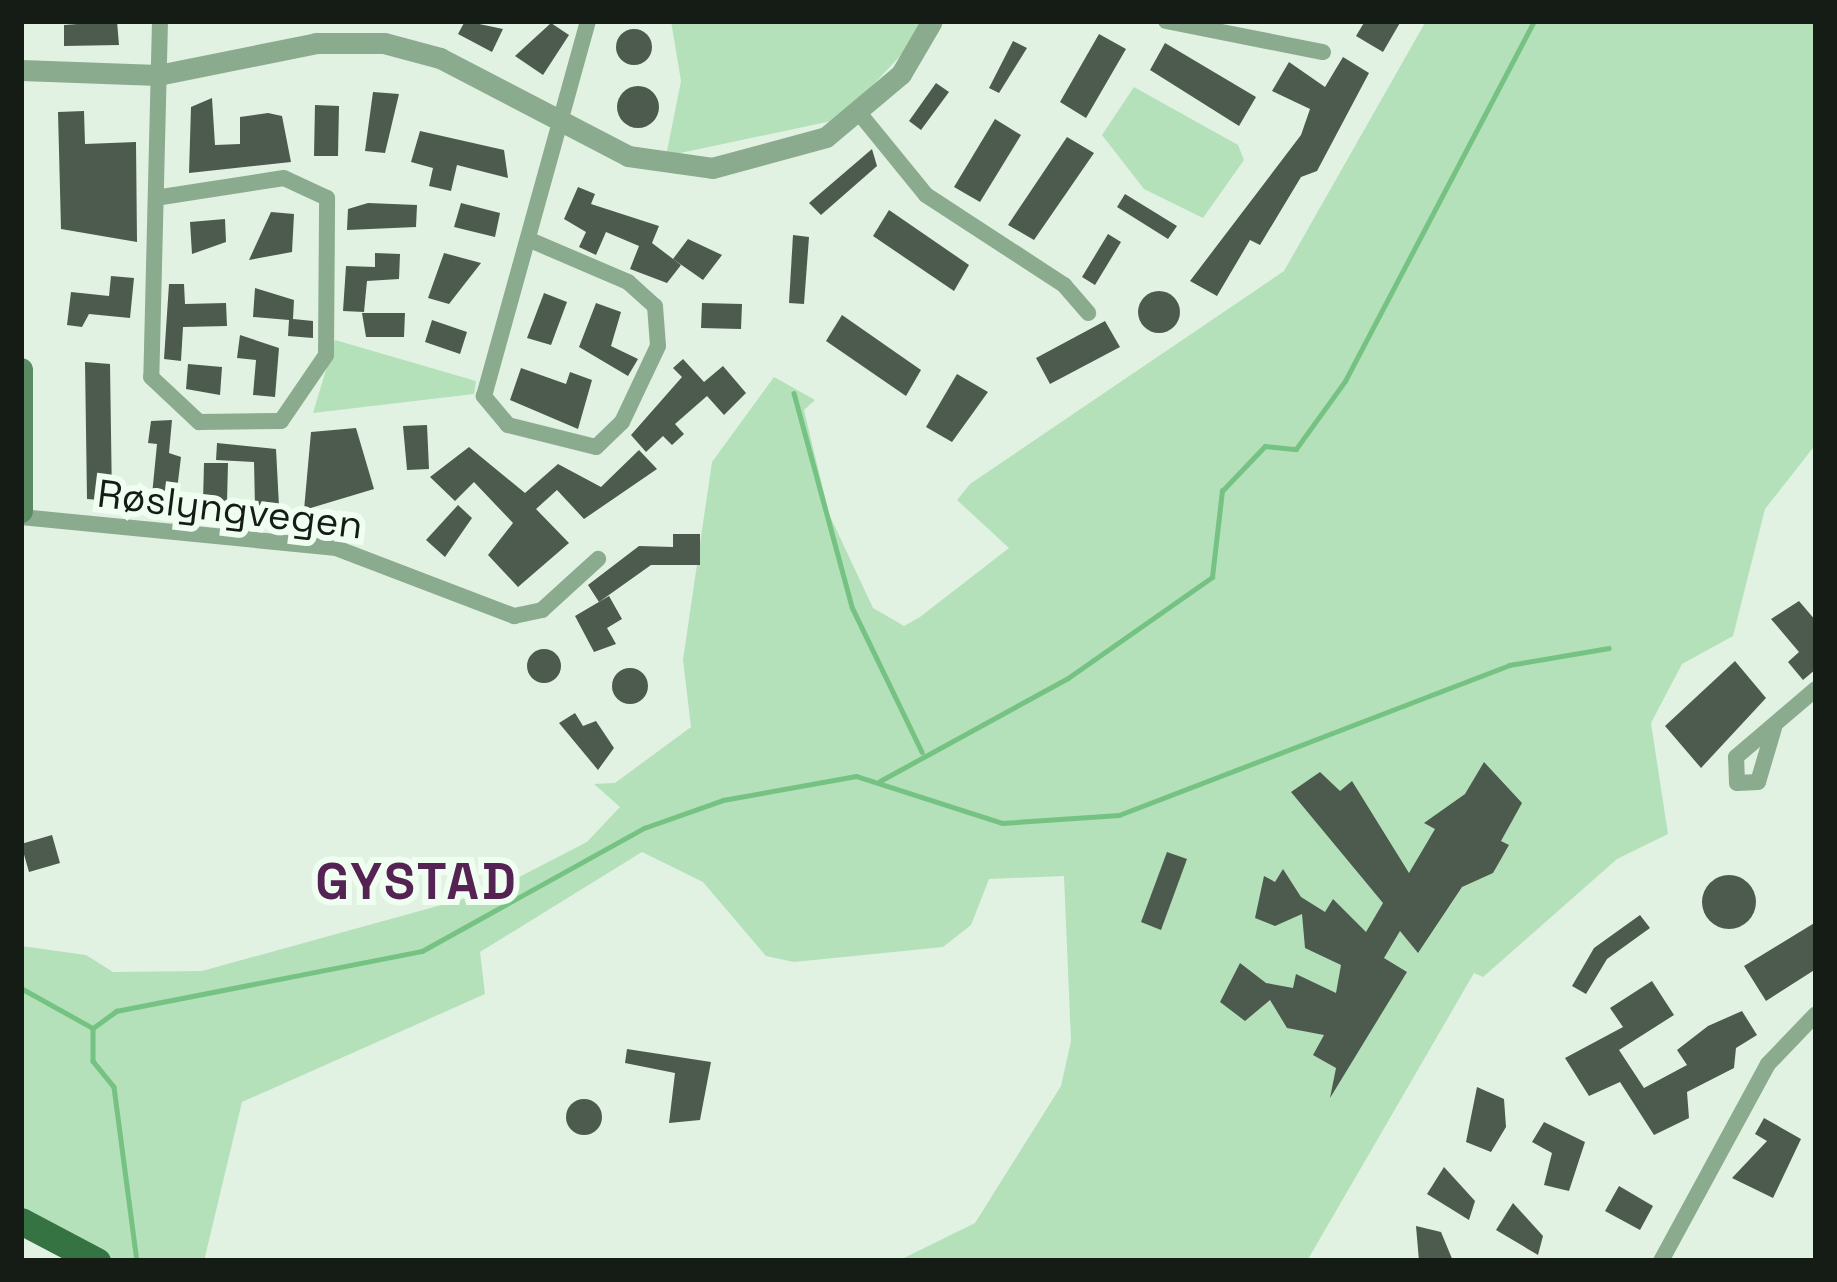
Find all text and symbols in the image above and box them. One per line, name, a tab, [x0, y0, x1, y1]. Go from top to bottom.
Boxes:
street label: Røslyngvegen	[95, 471, 365, 549]
district label: GYSTAD	[315, 851, 519, 913]

